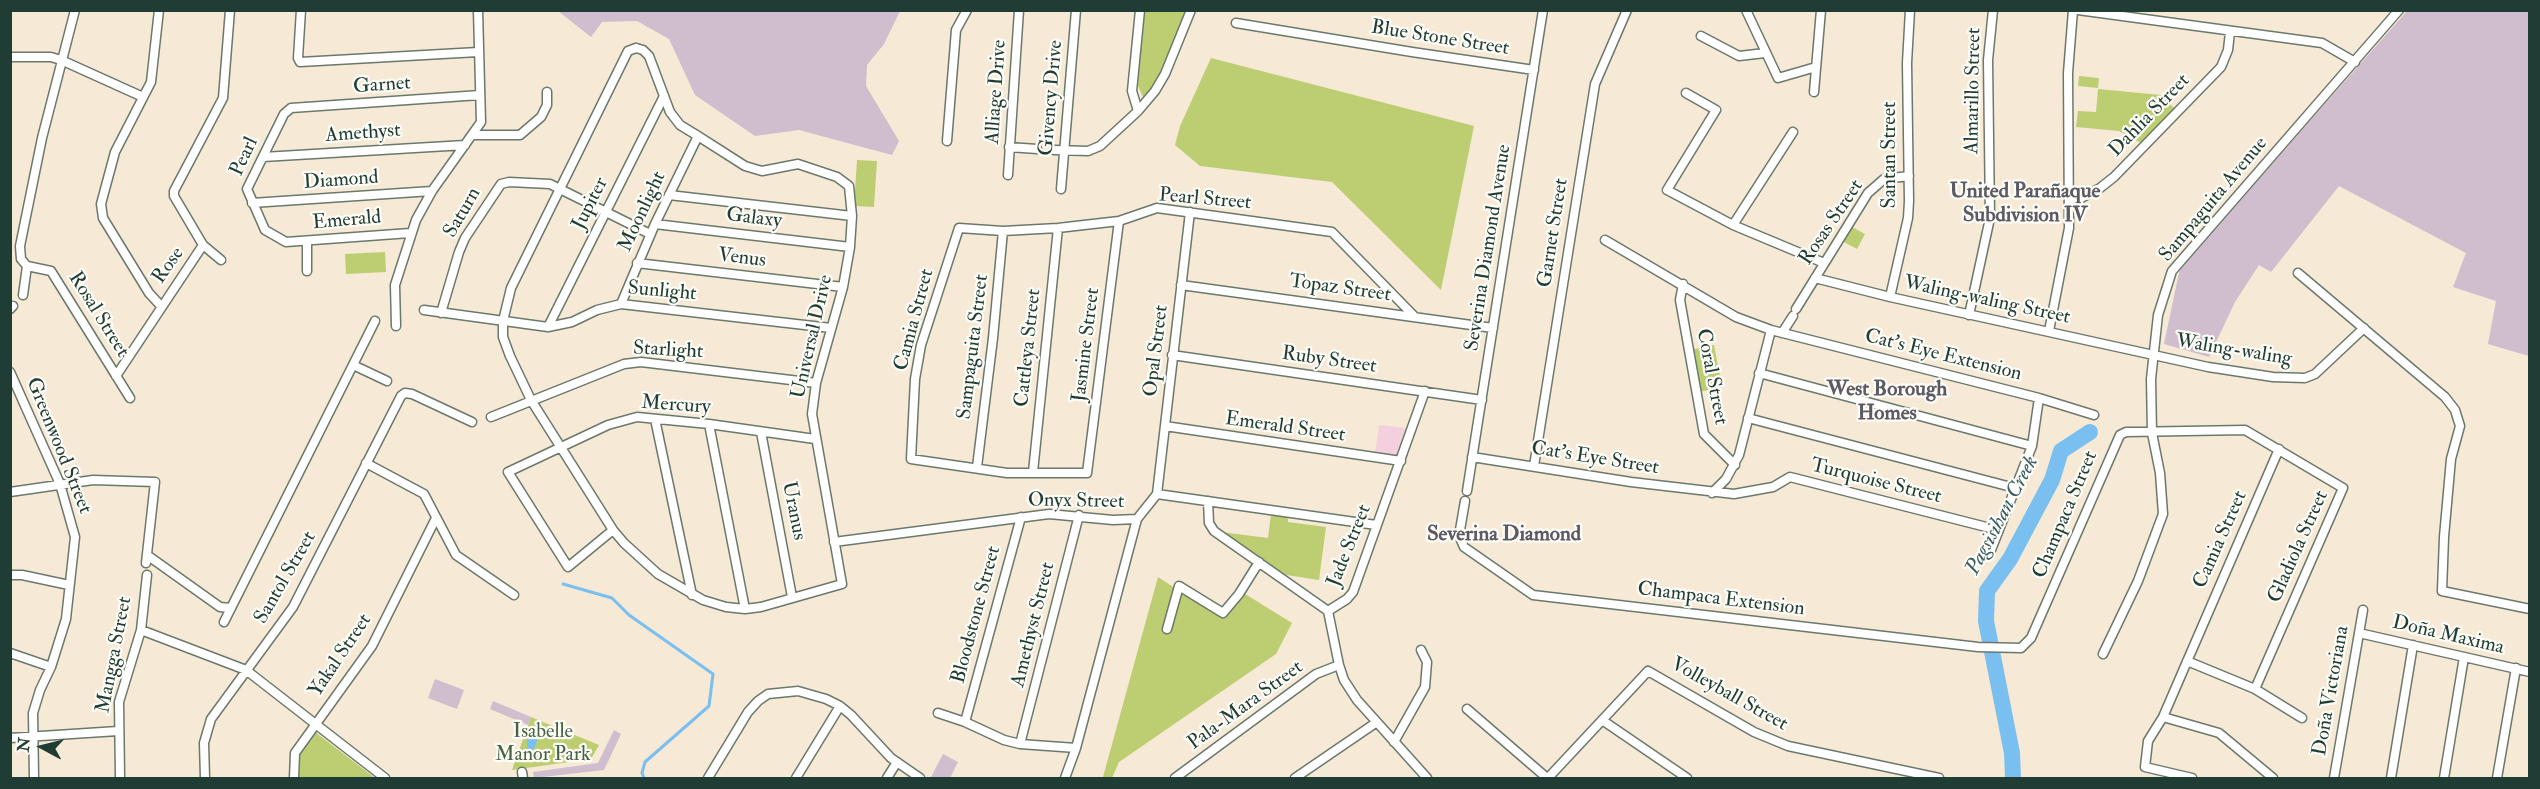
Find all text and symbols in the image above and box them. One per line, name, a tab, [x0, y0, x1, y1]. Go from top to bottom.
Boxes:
street label: Blue Stone Street	[1369, 16, 1511, 62]
street label: Almarillo Street	[1961, 28, 1987, 154]
street label: Alliage Drive	[981, 39, 1013, 145]
street label: Givency Drive	[1035, 39, 1069, 157]
street label: Dahlia Street	[2105, 70, 2195, 162]
street label: Garnet	[352, 72, 412, 100]
street label: Santan Street	[1879, 102, 1903, 208]
street label: Amethyst	[325, 119, 401, 149]
street label: Sampaguita Avenue	[2155, 133, 2273, 267]
street label: Pearl	[226, 134, 264, 180]
street label: Severina Diamond Avenue	[1461, 143, 1517, 353]
street label: Diamond	[303, 166, 379, 196]
street label: Moonlight	[614, 168, 672, 256]
street label: Jupiter	[568, 174, 614, 234]
street label: Rosas Street	[1795, 176, 1869, 270]
street label: Garnet Street	[1534, 177, 1574, 289]
district label: United Parañaque Subdivision IV	[1950, 179, 2100, 229]
street label: Saturn	[439, 184, 487, 242]
street label: Pearl Street	[1158, 184, 1252, 216]
street label: Galaxy	[725, 204, 783, 234]
street label: Emerald	[312, 206, 382, 236]
street label: Rose	[148, 243, 190, 289]
street label: Venus	[717, 244, 767, 274]
street label: Camia Street	[890, 267, 940, 373]
street label: Rosal Street	[62, 268, 134, 362]
street label: Topaz Street	[1288, 270, 1392, 308]
street label: Waling-waling Street	[1902, 272, 2072, 330]
street label: Universal Drive	[787, 273, 839, 401]
street label: Sampaguita Street	[953, 273, 995, 421]
street label: Sunlight	[627, 277, 697, 307]
street label: Jasmine Street	[1068, 287, 1106, 403]
street label: Cattleya Street	[1011, 288, 1047, 408]
street label: Opal Street	[1139, 304, 1175, 398]
street label: Cat's Eye Extension	[1862, 325, 2024, 387]
street label: Coral Street	[1690, 327, 1732, 427]
street label: Waling-waling	[2174, 330, 2294, 372]
street label: Starlight	[632, 337, 704, 365]
street label: Ruby Street	[1280, 342, 1378, 380]
street label: Greenwood Street	[20, 374, 96, 518]
district label: West Borough Homes	[1827, 377, 1947, 427]
street label: Mercury	[641, 392, 711, 420]
street label: Emerald Street	[1223, 408, 1347, 448]
street label: Cat's Eye Street	[1530, 437, 1660, 481]
street label: Champaca Street	[2028, 448, 2104, 582]
water label: Pagsisihan Creek	[1961, 452, 2045, 580]
street label: Turquoise Street	[1808, 454, 1944, 510]
street label: Uranus	[776, 480, 810, 542]
street label: Camia Street	[2189, 487, 2253, 593]
street label: Gladiola Street	[2264, 487, 2334, 607]
street label: Onyx Street	[1028, 489, 1124, 515]
street label: Jade Street	[1323, 501, 1377, 591]
district label: Severina Diamond	[1427, 522, 1581, 548]
street label: Santol Street	[250, 527, 322, 629]
street label: Bloodstone Street	[947, 544, 1007, 686]
street label: Amethyst Street	[1007, 560, 1061, 690]
street label: Champaca Extension	[1636, 578, 1806, 622]
street label: Mangga Street	[92, 595, 138, 715]
street label: Yakal Street	[304, 610, 378, 702]
street label: Doña Maxima	[2390, 611, 2506, 661]
street label: Doña Victoriana	[2309, 624, 2355, 758]
street label: Volleyball Street	[1666, 653, 1792, 737]
street label: Pala-Mara Street	[1184, 656, 1308, 756]
north arrow	[12, 717, 72, 777]
park label: Isabelle Manor Park	[495, 721, 591, 768]
text: N	[13, 736, 35, 753]

